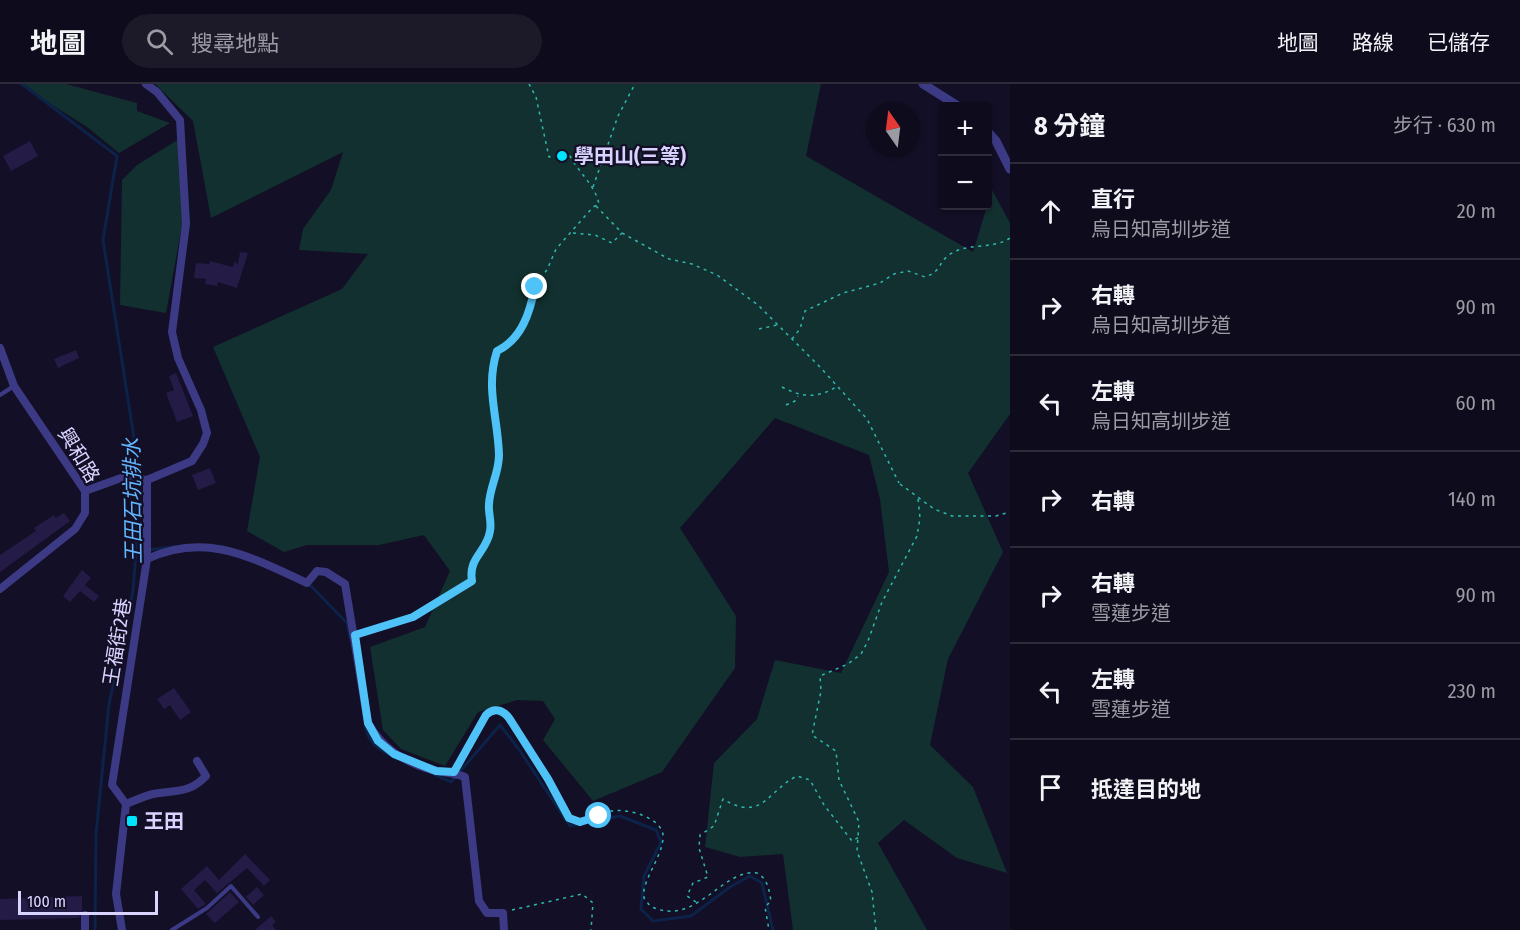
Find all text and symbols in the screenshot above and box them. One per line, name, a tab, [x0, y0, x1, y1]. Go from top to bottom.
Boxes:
search box	[122, 14, 542, 68]
icon: search	[143, 25, 176, 58]
text: 地圖	[30, 27, 86, 60]
text: 搜尋地點	[191, 30, 279, 57]
text: 地圖	[1277, 30, 1319, 56]
text: 路線	[1352, 30, 1394, 56]
text: 已儲存	[1427, 30, 1490, 56]
north arrow	[866, 102, 920, 156]
map controls	[938, 102, 992, 210]
button: +	[938, 102, 992, 156]
text: 8 分鐘	[1034, 111, 1105, 142]
text: 步行 · 630 m	[1393, 113, 1496, 137]
place label: 學田山(三等)	[574, 144, 686, 168]
marker: 學田山(三等)	[555, 149, 569, 163]
button: −	[938, 156, 992, 210]
text: 直行	[1091, 186, 1135, 213]
icon: ahead	[1034, 195, 1067, 228]
text: 20 m	[1457, 199, 1496, 223]
text: 烏日知高圳步道	[1091, 217, 1231, 241]
route end	[521, 273, 547, 299]
text: 右轉	[1091, 282, 1135, 309]
icon: right	[1034, 291, 1067, 324]
text: 90 m	[1456, 295, 1496, 319]
text: 烏日知高圳步道	[1091, 313, 1231, 337]
text: 左轉	[1091, 378, 1135, 405]
icon: left	[1034, 387, 1067, 420]
text: 60 m	[1456, 391, 1496, 415]
text: 烏日知高圳步道	[1091, 409, 1231, 433]
street label: 興和路	[53, 423, 105, 487]
water label: 王田石坑排水	[119, 437, 147, 564]
icon: right	[1034, 483, 1067, 516]
text: 140 m	[1448, 487, 1496, 511]
text: 右轉	[1091, 488, 1135, 515]
text: 右轉	[1091, 570, 1135, 597]
icon: right	[1034, 579, 1067, 612]
text: 90 m	[1456, 583, 1496, 607]
street label: 王福街2巷	[98, 596, 136, 688]
text: 雪蓮步道	[1091, 601, 1171, 625]
text: 左轉	[1091, 666, 1135, 693]
icon: left	[1034, 675, 1067, 708]
text: 230 m	[1448, 679, 1496, 703]
text: 雪蓮步道	[1091, 697, 1171, 721]
icon: arrive	[1034, 771, 1067, 804]
text: 抵達目的地	[1091, 776, 1201, 803]
route start	[585, 802, 611, 828]
place label: 王田	[144, 809, 184, 833]
marker: 王田	[125, 814, 139, 828]
scale bar	[18, 888, 158, 916]
text: 100 m	[27, 892, 66, 911]

